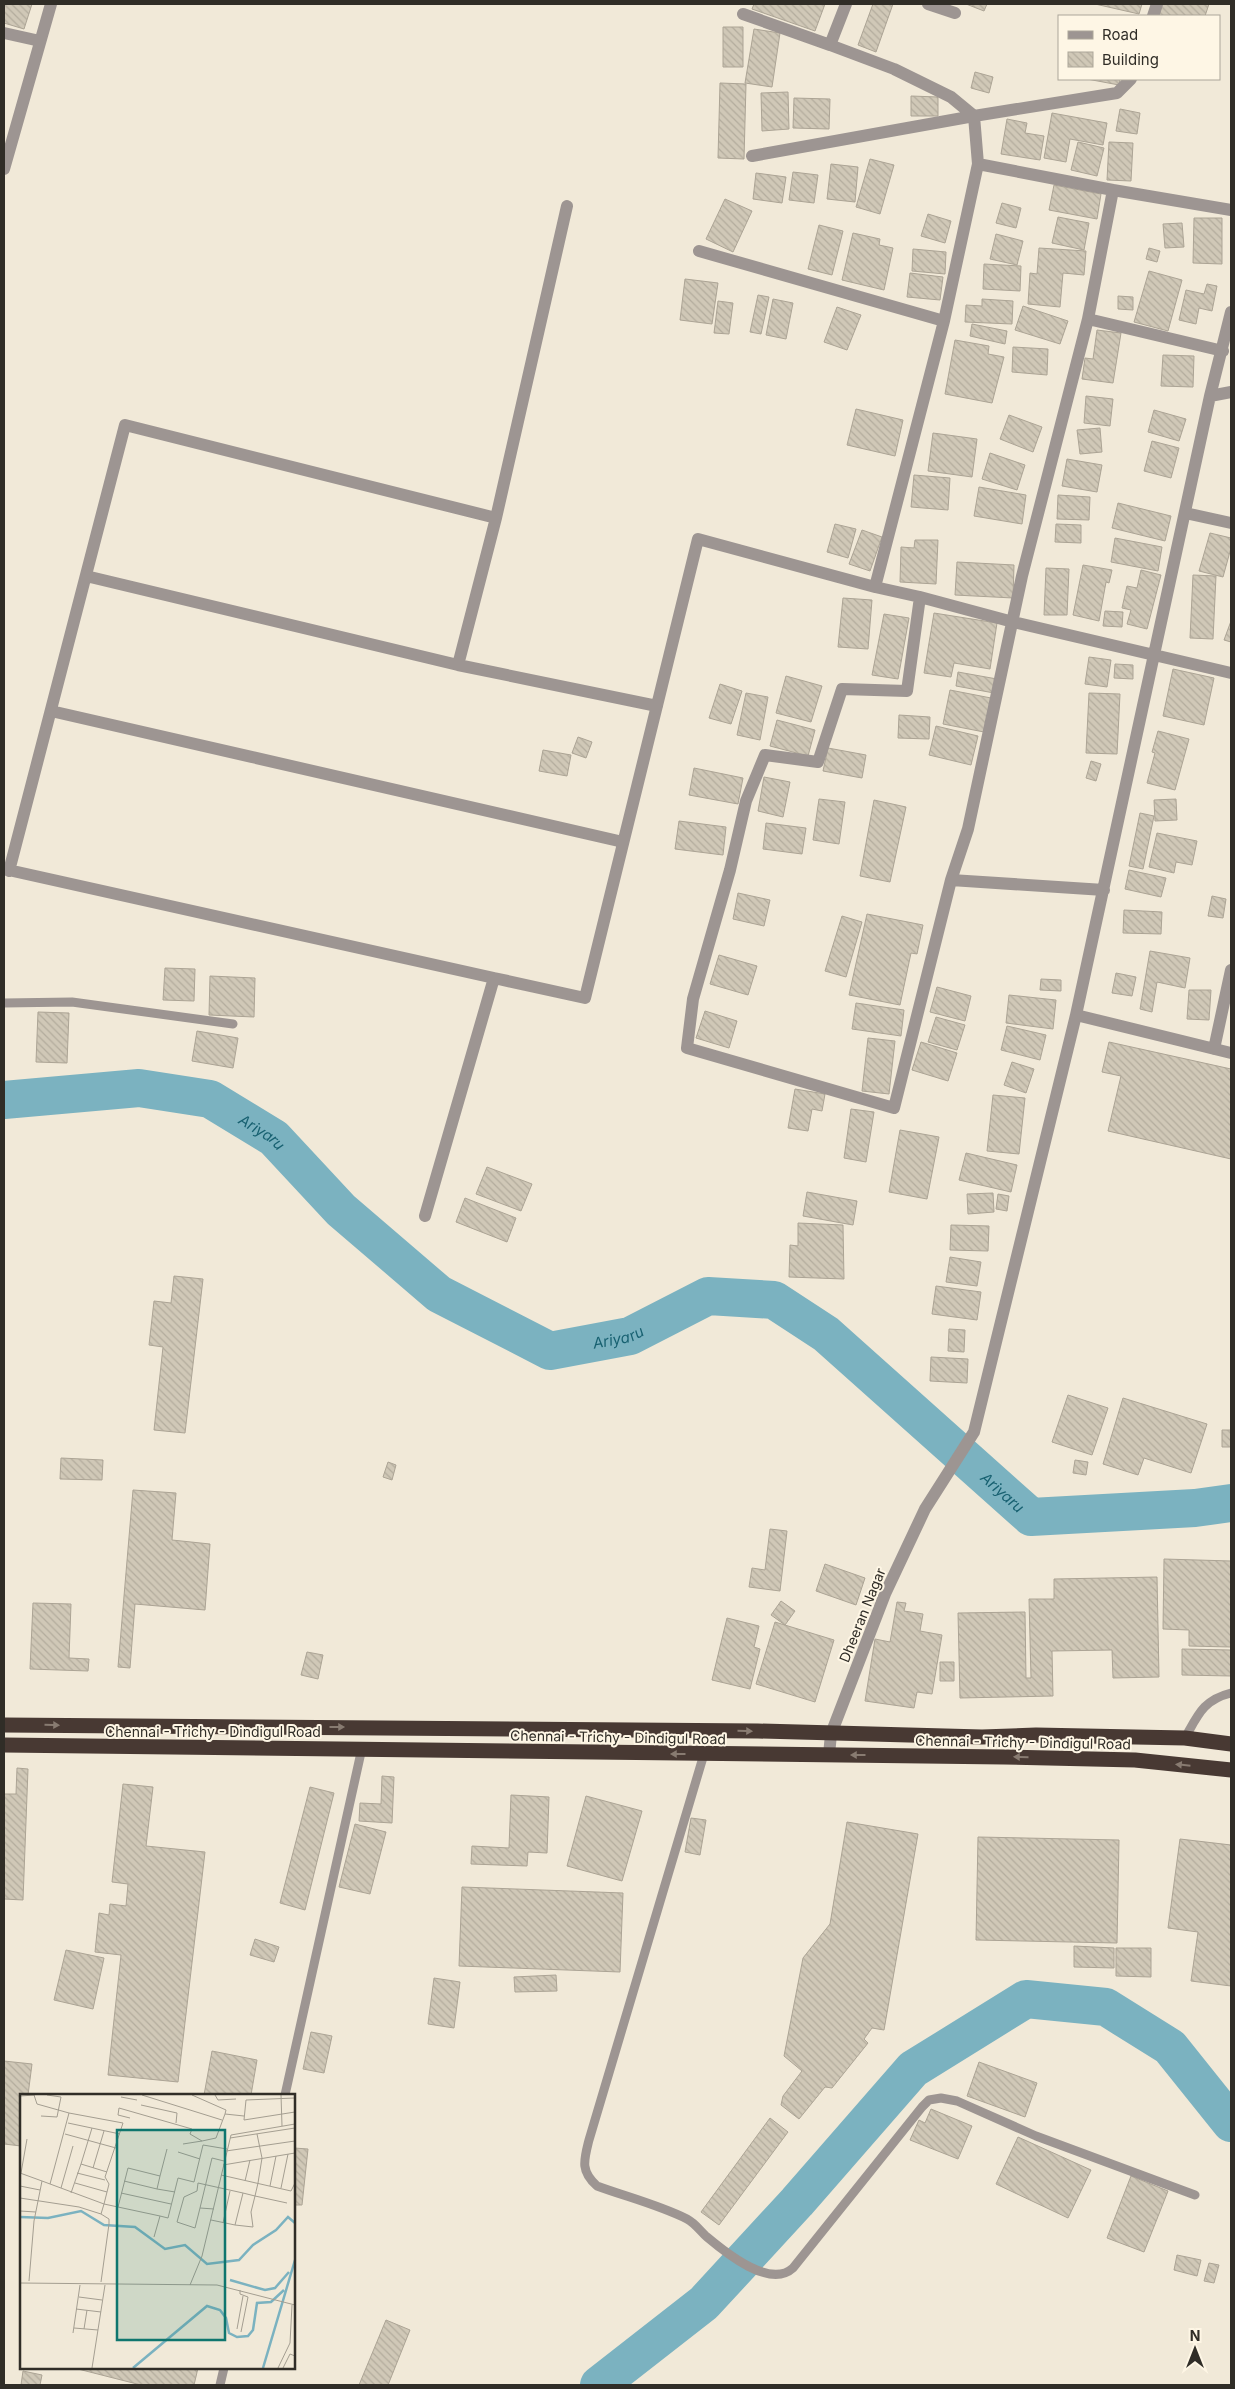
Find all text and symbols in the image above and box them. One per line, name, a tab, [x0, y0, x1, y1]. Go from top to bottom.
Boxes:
legend	[1058, 15, 1220, 80]
text: Road	[1102, 25, 1138, 44]
text: Building	[1102, 50, 1159, 69]
water label: Ariyaru	[235, 1109, 290, 1154]
water label: Ariyaru	[590, 1321, 647, 1352]
water label: Ariyaru	[977, 1467, 1029, 1516]
street label: Dheeran Nagar	[835, 1565, 889, 1665]
one-way arrow	[45, 1721, 61, 1729]
street label: Chennai - Trichy - Dindigul Road	[105, 1723, 321, 1740]
one-way arrow	[330, 1723, 346, 1731]
street label: Chennai - Trichy - Dindigul Road	[510, 1727, 726, 1747]
one-way arrow	[737, 1727, 753, 1735]
street label: Chennai - Trichy - Dindigul Road	[915, 1732, 1131, 1752]
one-way arrow	[670, 1750, 686, 1758]
one-way arrow	[850, 1751, 866, 1759]
one-way arrow	[1012, 1753, 1028, 1761]
one-way arrow	[1174, 1761, 1190, 1769]
inset map	[20, 2094, 295, 2369]
north arrow	[1170, 2324, 1220, 2374]
text: N	[1190, 2327, 1200, 2344]

